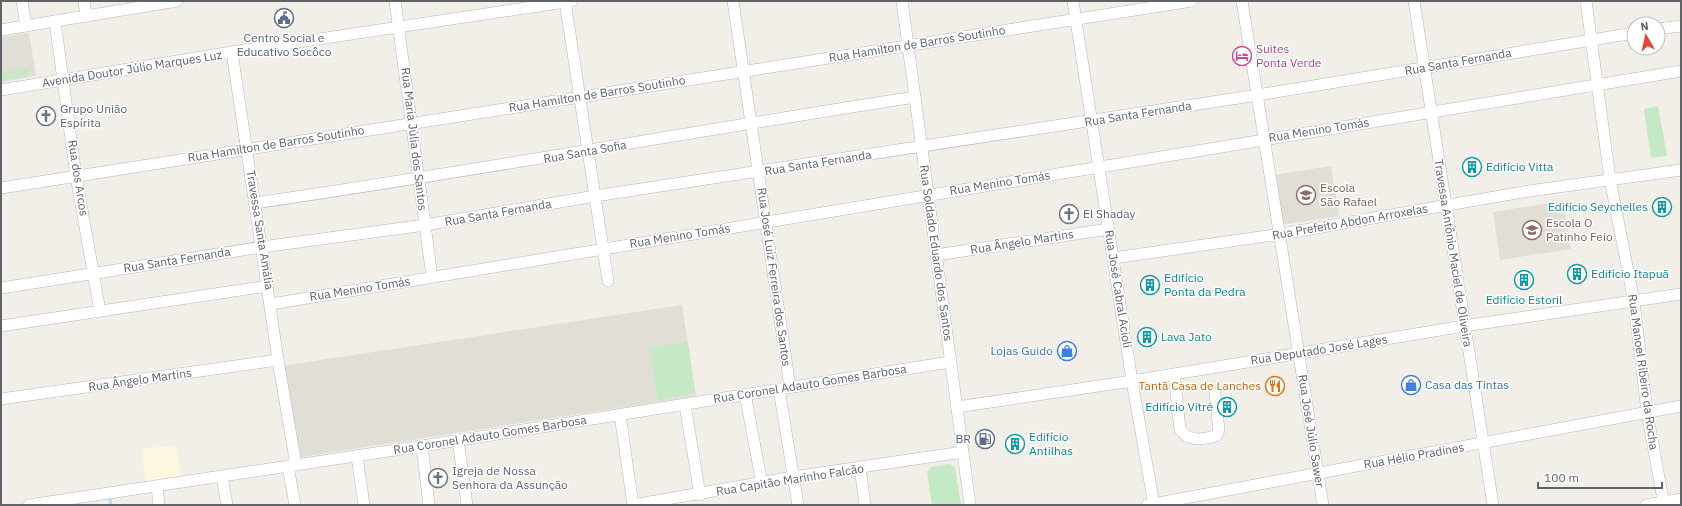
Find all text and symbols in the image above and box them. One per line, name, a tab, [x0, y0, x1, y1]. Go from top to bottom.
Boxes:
public building icon: Centro Social e Educativo Socôco	[273, 7, 295, 29]
north arrow	[1626, 16, 1666, 56]
text: N	[1639, 19, 1649, 34]
street label: Rua Hamilton de Barros Soutinho	[828, 22, 1007, 65]
place label: Centro Social e Educativo Socôco	[237, 30, 332, 59]
place label: Suites Ponta Verde	[1256, 41, 1322, 70]
hotel icon: Suites Ponta Verde	[1231, 45, 1253, 67]
street label: Rua Santa Fernanda	[1403, 45, 1513, 78]
street label: Avenida Doutor Júlio Marques Luz	[41, 47, 223, 90]
street label: Rua Maria Júlia dos Santos	[398, 66, 431, 212]
street label: Rua Hamilton de Barros Soutinho	[508, 72, 687, 115]
street label: Rua Santa Fernanda	[1083, 98, 1193, 129]
place label: Grupo União Espírita	[60, 101, 127, 130]
church icon: Grupo União Espírita	[35, 105, 57, 127]
street label: Rua Menino Tomás	[1267, 114, 1371, 145]
street label: Rua Hamilton de Barros Soutinho	[187, 122, 366, 165]
street label: Rua Santa Sofia	[542, 137, 628, 166]
street label: Rua dos Arcos	[65, 139, 92, 217]
street label: Rua Santa Fernanda	[763, 147, 873, 178]
building icon: Edifício Vitta	[1461, 156, 1483, 178]
street label: Travessa Antônio Maciel de Oliveira	[1431, 158, 1476, 349]
place label: Edifício Vitta	[1486, 159, 1554, 174]
street label: Rua Soldado Eduardo dos Santos	[917, 164, 956, 342]
street label: Rua Menino Tomás	[948, 167, 1052, 198]
street label: Travessa Santa Amália	[244, 169, 277, 291]
place label: Escola São Rafael	[1320, 180, 1377, 209]
school or university icon: Escola São Rafael	[1295, 184, 1317, 206]
street label: Rua José Luiz Ferreira dos Santos	[755, 187, 794, 367]
street label: Rua Santa Fernanda	[443, 196, 553, 229]
building icon: Edifício Seychelles	[1651, 196, 1673, 218]
place label: Edifício Seychelles	[1548, 199, 1648, 214]
street label: Rua Prefeito Abdon Arroxelas	[1271, 200, 1429, 243]
church icon: El Shaday	[1058, 203, 1080, 225]
place label: El Shaday	[1083, 206, 1136, 221]
place label: Escola O Patinho Feio	[1546, 215, 1613, 244]
school or university icon: Escola O Patinho Feio	[1521, 219, 1543, 241]
street label: Rua Menino Tomás	[628, 220, 732, 251]
street label: Rua Ângelo Martins	[969, 226, 1075, 257]
street label: Rua José Cabral Acioli	[1102, 229, 1135, 349]
street label: Rua Santa Fernanda	[122, 244, 232, 275]
building icon: Edifício Itapuã	[1566, 263, 1588, 285]
place label: Edifício Itapuã	[1591, 266, 1670, 281]
building icon: Edifício Estoril	[1513, 269, 1535, 291]
place label: Edifício Ponta da Pedra	[1164, 270, 1246, 299]
street label: Rua Menino Tomás	[308, 273, 412, 304]
building icon: Edifício Ponta da Pedra	[1139, 274, 1161, 296]
place label: Edifício Estoril	[1486, 292, 1562, 307]
street label: Rua Manoel Ribeiro da Rocha	[1625, 293, 1662, 451]
building icon: Lava Jato	[1136, 326, 1158, 348]
place label: Lava Jato	[1161, 329, 1212, 344]
street label: Rua Deputado José Lages	[1249, 331, 1389, 368]
shop icon: Lojas Guido	[1056, 340, 1078, 362]
place label: Lojas Guido	[990, 343, 1053, 358]
street label: Rua Coronel Adauto Gomes Barbosa	[712, 361, 908, 406]
street label: Rua Ângelo Martins	[87, 365, 193, 394]
street label: Rua José Júlio Sawer	[1295, 373, 1328, 489]
shop icon: Casa das Tintas	[1400, 374, 1422, 396]
restaurant icon: Tantã Casa de Lanches	[1264, 375, 1286, 397]
place label: Casa das Tintas	[1425, 377, 1509, 392]
place label: Tantã Casa de Lanches	[1138, 378, 1261, 393]
building icon: Edifício Vitré	[1216, 396, 1238, 418]
place label: Edifício Vitré	[1145, 399, 1213, 414]
street label: Rua Coronel Adauto Gomes Barbosa	[392, 412, 588, 457]
fuel station icon: BR	[974, 428, 996, 450]
place label: Edifício Antilhas	[1029, 429, 1073, 458]
place label: BR	[955, 431, 971, 446]
building icon: Edifício Antilhas	[1004, 433, 1026, 455]
street label: Rua Hélio Pradines	[1363, 439, 1465, 472]
street label: Rua Capitão Marinho Falcão	[715, 460, 865, 499]
place label: Igreja de Nossa Senhora da Assunção	[452, 463, 568, 492]
scale bar	[1538, 464, 1662, 490]
church icon: Igreja de Nossa Senhora da Assunção	[427, 467, 449, 489]
text: 100 m	[1544, 470, 1579, 485]

